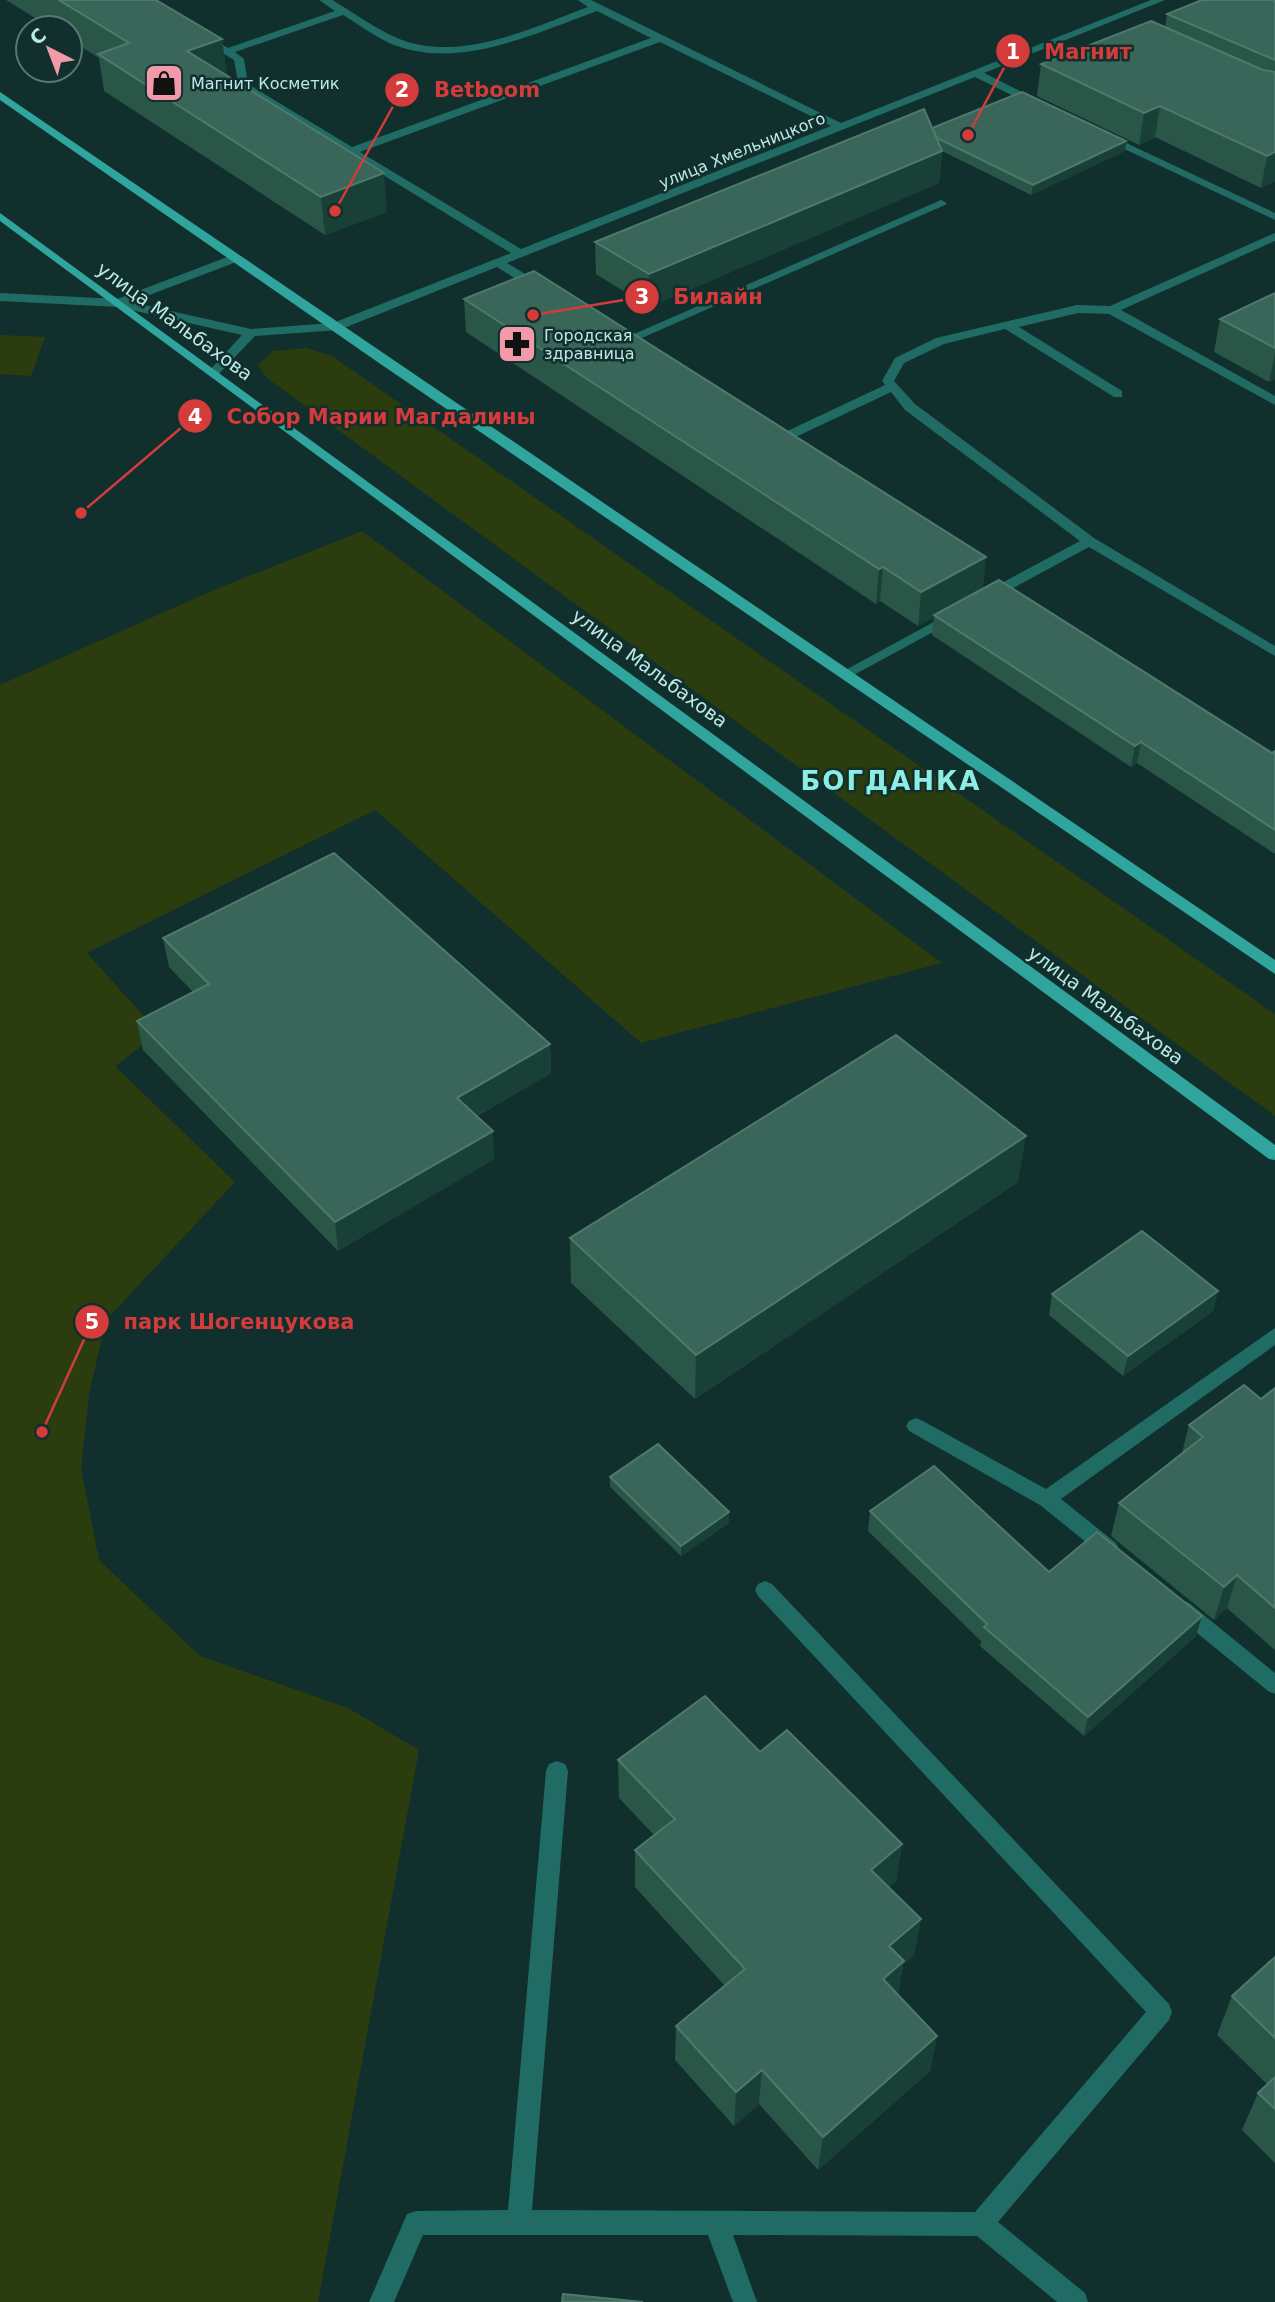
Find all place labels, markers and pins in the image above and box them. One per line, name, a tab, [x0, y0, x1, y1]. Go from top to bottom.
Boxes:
callout: Магнит	[995, 30, 1146, 72]
shop icon: Магнит Косметик	[143, 62, 185, 104]
callout: Betboom	[385, 69, 554, 111]
place label: Магнит Косметик	[191, 74, 340, 93]
callout: Билайн	[624, 276, 777, 318]
pharmacy icon: Городская здравница	[496, 323, 538, 365]
place label: Городская здравница	[544, 326, 635, 363]
callout: Собор Марии Магдалины	[177, 395, 549, 437]
callout: парк Шогенцукова	[75, 1301, 369, 1343]

